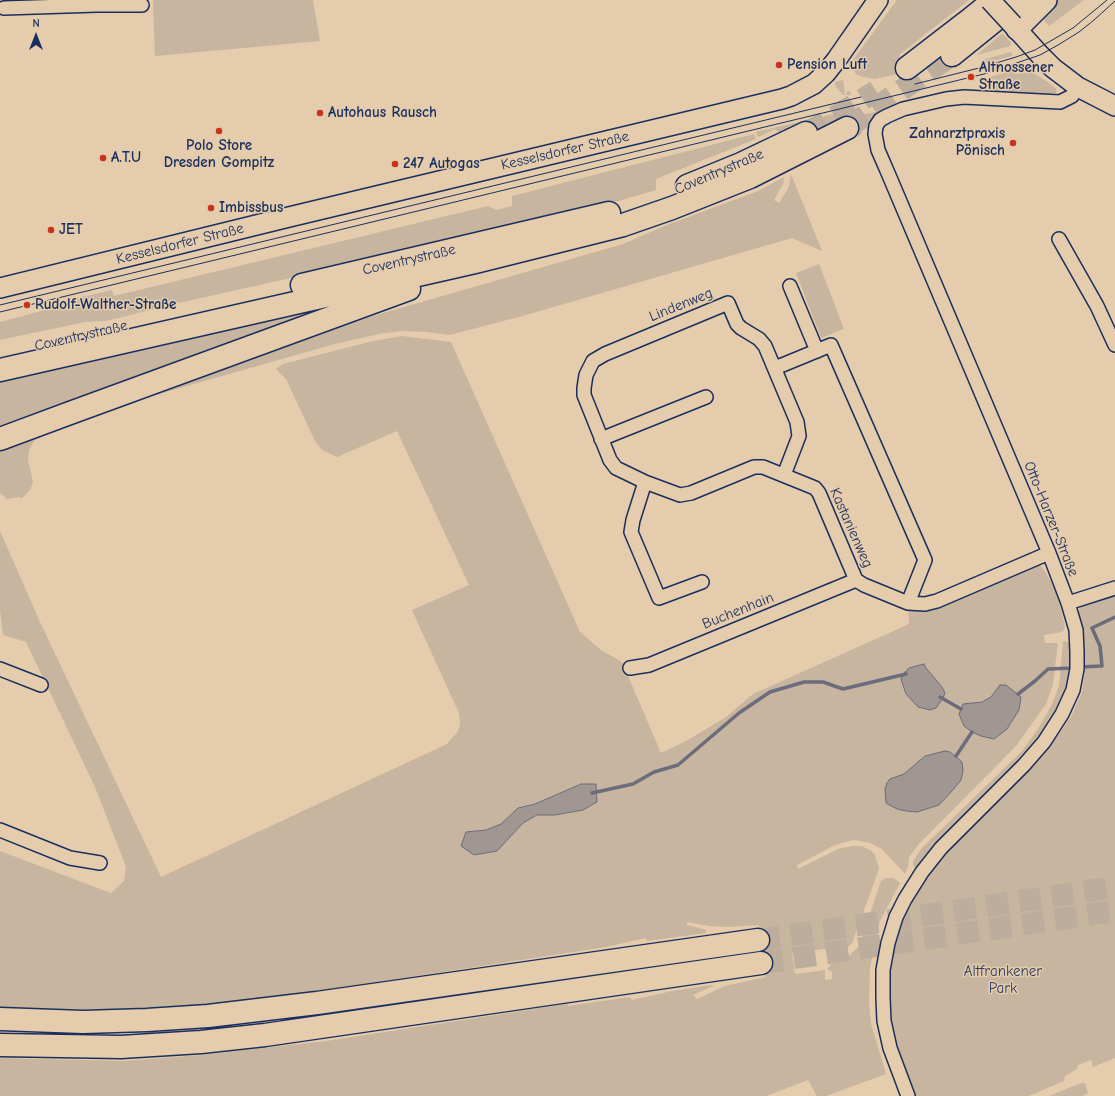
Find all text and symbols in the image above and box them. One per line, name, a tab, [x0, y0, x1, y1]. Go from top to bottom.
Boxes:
north arrow	[16, 16, 56, 56]
text: N	[32, 17, 40, 30]
place label: Pension Luft	[787, 56, 867, 74]
place label: Altnossener Straße	[979, 59, 1053, 94]
marker: Pension Luft	[774, 60, 784, 70]
marker: Altnossener Straße	[966, 72, 976, 82]
place label: Autohaus Rausch	[328, 104, 437, 122]
marker: Autohaus Rausch	[315, 108, 325, 118]
place label: Zahnarztpraxis Pönisch	[909, 125, 1005, 160]
marker: Polo Store Dresden Gompitz	[214, 126, 224, 136]
street label: Kesselsdorfer Straße	[499, 128, 631, 174]
place label: Polo Store Dresden Gompitz	[164, 137, 274, 172]
marker: Zahnarztpraxis Pönisch	[1008, 138, 1018, 148]
street label: Coventrystraße	[672, 145, 766, 199]
place label: A.T.U	[111, 149, 141, 167]
marker: A.T.U	[98, 153, 108, 163]
place label: 247 Autogas	[403, 155, 480, 173]
marker: 247 Autogas	[390, 159, 400, 169]
place label: Imbissbus	[219, 199, 283, 217]
marker: Imbissbus	[206, 203, 216, 213]
street label: Kesselsdorfer Straße	[114, 219, 246, 269]
place label: JET	[59, 221, 83, 239]
marker: JET	[46, 225, 56, 235]
street label: Coventrystraße	[361, 241, 457, 279]
street label: Lindenweg	[647, 284, 715, 326]
place label: Rudolf-Walther-Straße	[35, 296, 176, 314]
marker: Rudolf-Walther-Straße	[22, 300, 32, 310]
street label: Coventrystraße	[33, 317, 129, 355]
street label: Otto-Harzer-Straße	[1020, 459, 1082, 579]
street label: Kastanienweg	[825, 485, 877, 571]
street label: Buchenhain	[700, 589, 776, 633]
park label: Altfrankener Park	[964, 963, 1042, 998]

